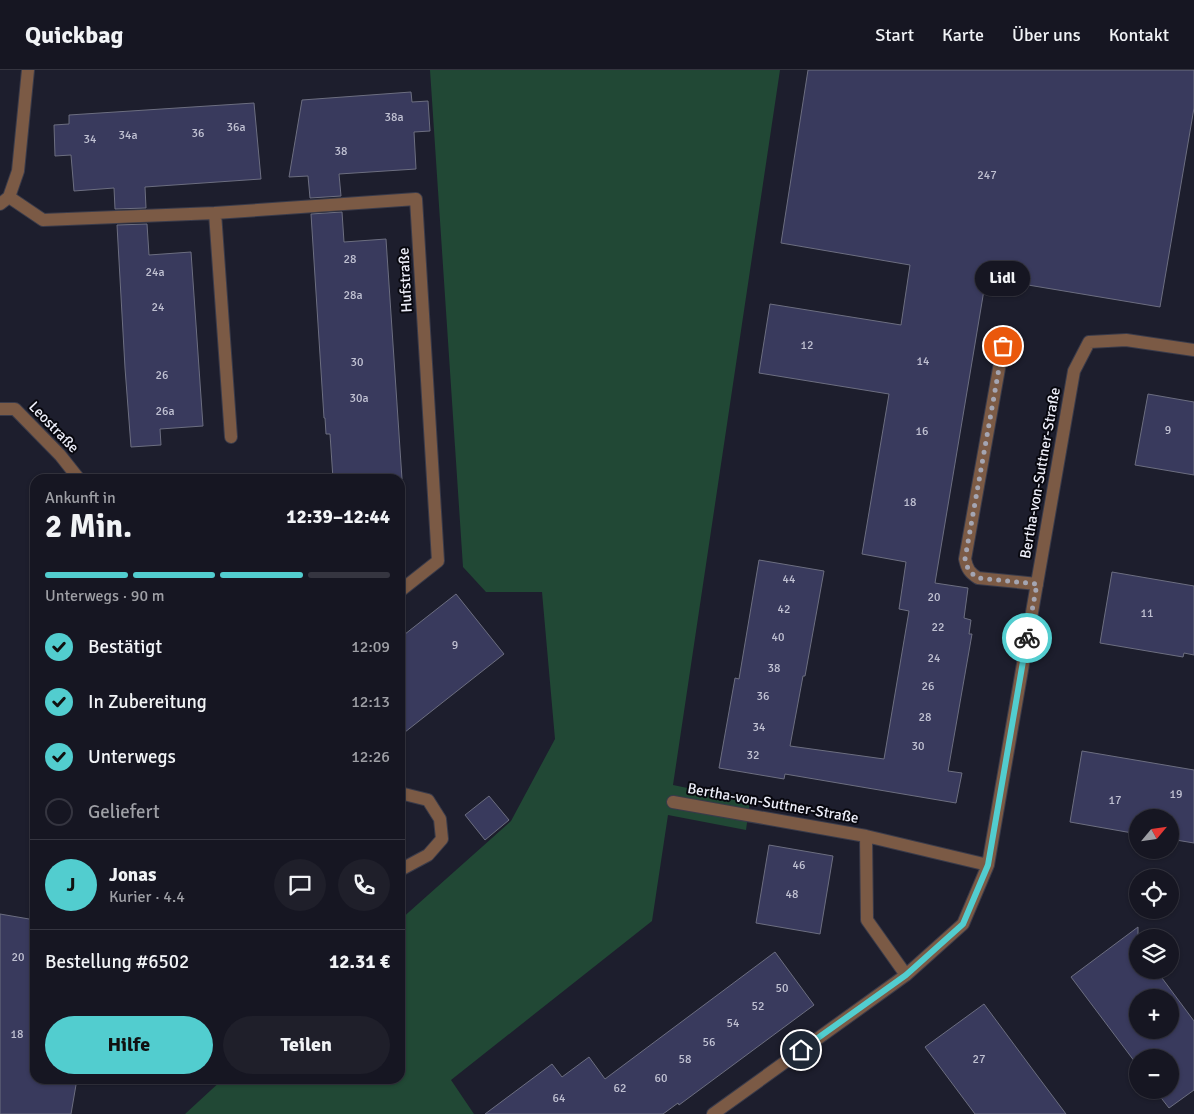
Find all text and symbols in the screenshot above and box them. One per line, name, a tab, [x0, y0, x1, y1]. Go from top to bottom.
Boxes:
text: Quickbag	[25, 20, 123, 50]
text: Start	[875, 24, 914, 46]
text: Karte	[942, 24, 984, 46]
text: Über uns	[1012, 24, 1081, 46]
text: Kontakt	[1109, 24, 1169, 46]
house number: 38a	[384, 110, 404, 125]
house number: 36a	[226, 120, 246, 135]
house number: 36	[192, 126, 204, 141]
house number: 34a	[118, 128, 138, 143]
house number: 34	[84, 132, 97, 147]
house number: 38	[335, 144, 347, 159]
house number: 247	[977, 168, 997, 183]
street label: Hufstraße	[394, 247, 416, 313]
house number: 28	[344, 252, 356, 267]
callout: Lidl	[976, 261, 1030, 296]
house number: 24a	[145, 265, 165, 280]
text: Lidl	[989, 268, 1016, 288]
house number: 28a	[343, 288, 363, 303]
house number: 24	[152, 300, 165, 315]
pin	[982, 325, 1024, 367]
icon: bag	[989, 332, 1017, 360]
house number: 12	[801, 338, 813, 353]
house number: 14	[917, 354, 930, 369]
house number: 30	[351, 355, 363, 370]
house number: 26	[156, 368, 168, 383]
street label: Bertha-von-Suttner-Straße	[1016, 386, 1064, 560]
house number: 30a	[349, 391, 369, 406]
street label: Leostraße	[25, 398, 83, 456]
house number: 26a	[155, 404, 175, 419]
house number: 9	[1165, 423, 1171, 438]
house number: 16	[916, 424, 928, 439]
text: Ankunft in	[45, 488, 116, 508]
house number: 18	[904, 495, 916, 510]
text: 12:39–12:44	[286, 505, 390, 529]
text: 2 Min.	[45, 507, 132, 546]
house number: 44	[783, 572, 796, 587]
text: Unterwegs · 90 m	[45, 586, 164, 606]
house number: 20	[928, 590, 940, 605]
house number: 42	[778, 602, 790, 617]
house number: 11	[1141, 606, 1153, 621]
courier	[1002, 613, 1052, 663]
house number: 22	[932, 620, 944, 635]
icon: bike	[1013, 624, 1041, 652]
house number: 40	[772, 630, 784, 645]
icon: check	[45, 633, 73, 661]
text: Bestätigt	[88, 635, 162, 659]
text: 12:09	[351, 637, 390, 657]
house number: 9	[452, 638, 458, 653]
house number: 24	[928, 651, 941, 666]
house number: 38	[768, 661, 780, 676]
house number: 26	[922, 679, 934, 694]
icon: check	[45, 688, 73, 716]
house number: 36	[757, 689, 769, 704]
text: In Zubereitung	[88, 690, 207, 714]
text: 12:13	[351, 692, 390, 712]
house number: 28	[919, 710, 931, 725]
house number: 34	[753, 720, 766, 735]
house number: 30	[912, 739, 924, 754]
icon: check	[45, 743, 73, 771]
text: Unterwegs	[88, 745, 176, 769]
text: 12:26	[351, 747, 390, 767]
house number: 32	[747, 748, 759, 763]
street label: Bertha-von-Suttner-Straße	[686, 779, 860, 827]
house number: 19	[1170, 787, 1182, 802]
house number: 17	[1109, 793, 1121, 808]
text: Geliefert	[88, 800, 160, 824]
north arrow	[1129, 809, 1179, 859]
map controls	[1129, 809, 1179, 1099]
house number: 46	[793, 858, 805, 873]
button: chat	[274, 859, 326, 911]
button: phone	[338, 859, 390, 911]
text: Jonas	[109, 863, 156, 887]
button: locate	[1129, 869, 1179, 919]
text: J	[67, 873, 75, 897]
text: Kurier · 4.4	[109, 887, 185, 907]
house number: 48	[786, 887, 798, 902]
button: layers	[1129, 929, 1179, 979]
house number: 20	[12, 950, 24, 965]
text: Bestellung #6502	[45, 950, 189, 974]
text: 12.31 €	[329, 950, 390, 974]
house number: 50	[776, 981, 788, 996]
button: +	[1129, 989, 1179, 1039]
house number: 52	[752, 999, 764, 1014]
button: Hilfe	[45, 1016, 213, 1074]
button: Teilen	[223, 1016, 390, 1074]
house number: 54	[727, 1016, 740, 1031]
house number: 18	[11, 1027, 23, 1042]
pin	[780, 1029, 822, 1071]
house number: 56	[703, 1035, 715, 1050]
icon: home	[787, 1036, 815, 1064]
button: −	[1129, 1049, 1179, 1099]
house number: 58	[679, 1052, 691, 1067]
house number: 27	[973, 1052, 985, 1067]
house number: 60	[655, 1071, 667, 1086]
house number: 62	[614, 1081, 626, 1096]
house number: 64	[553, 1091, 566, 1106]

